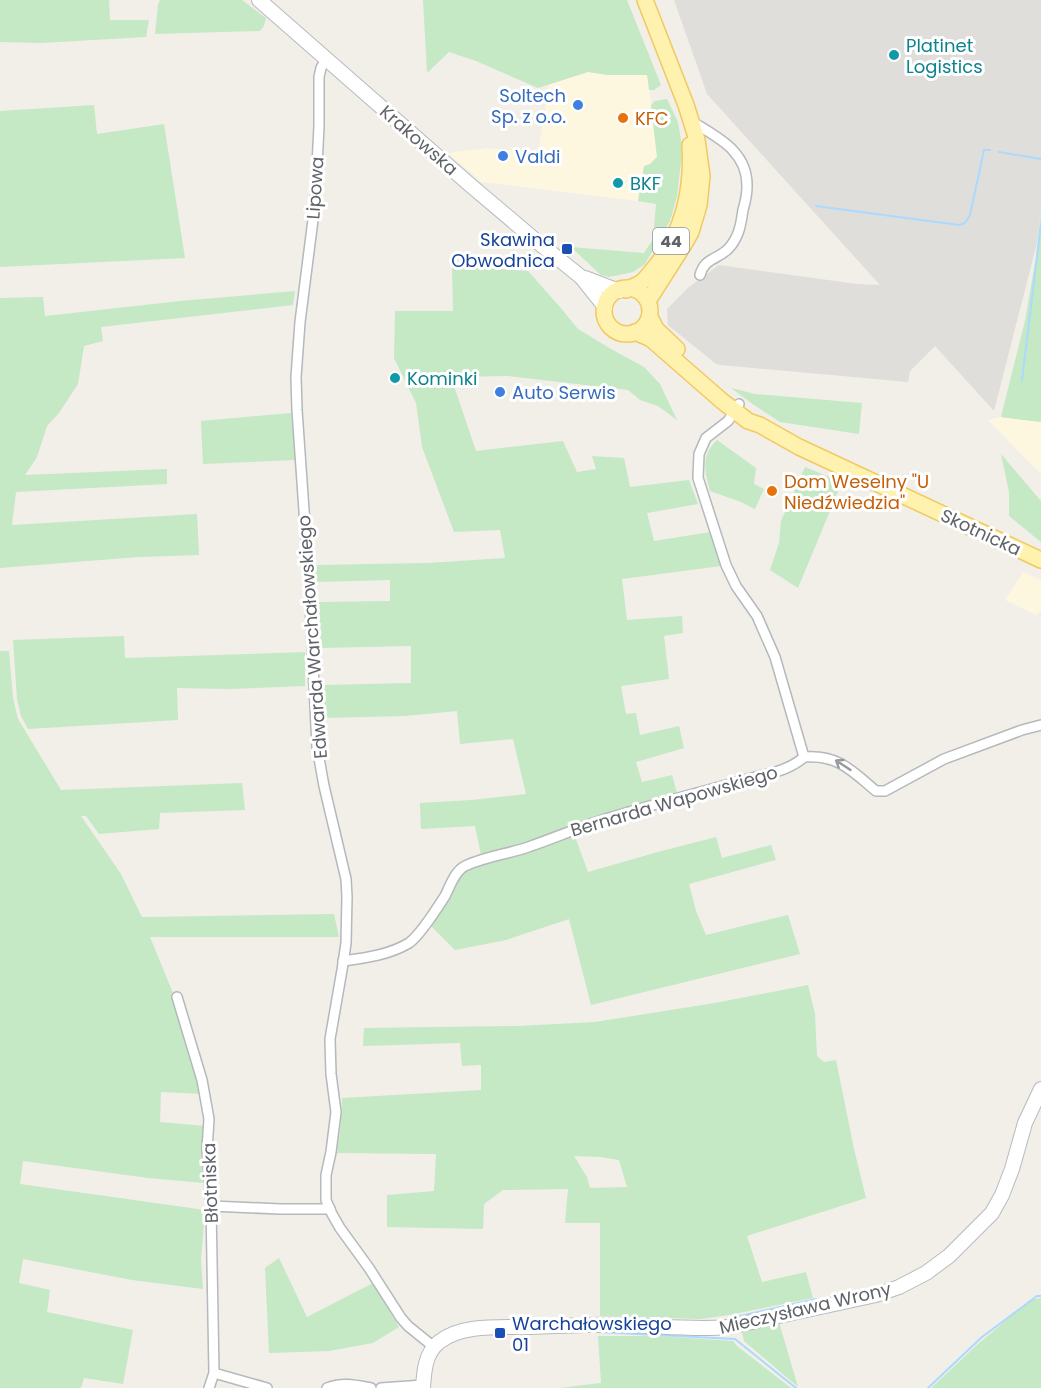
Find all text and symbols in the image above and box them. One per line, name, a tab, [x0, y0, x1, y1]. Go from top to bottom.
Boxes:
place label: Platinet Logistics	[906, 33, 983, 79]
marker: Platinet Logistics	[887, 48, 901, 62]
place label: Soltech Sp. z o.o.	[491, 83, 566, 129]
marker: Soltech Sp. z o.o.	[571, 98, 585, 112]
street label: Krakowska	[375, 99, 463, 181]
place label: KFC	[635, 106, 669, 131]
marker: KFC	[616, 111, 630, 125]
place label: Valdi	[515, 144, 560, 169]
marker: Valdi	[496, 149, 510, 163]
street label: Lipowa	[300, 156, 330, 220]
place label: BKF	[630, 171, 661, 196]
marker: BKF	[611, 176, 625, 190]
place label: Skawina Obwodnica	[451, 227, 555, 273]
road number: 44	[653, 228, 689, 254]
marker: Skawina Obwodnica	[560, 242, 574, 256]
place label: Kominki	[407, 366, 478, 391]
marker: Kominki	[388, 371, 402, 385]
place label: Auto Serwis	[512, 380, 616, 405]
marker: Auto Serwis	[493, 385, 507, 399]
place label: Dom Weselny "U Niedźwiedzia"	[784, 469, 929, 515]
marker: Dom Weselny "U Niedźwiedzia"	[765, 484, 779, 498]
street label: Skotnicka	[937, 502, 1025, 562]
street label: Edwarda Warchałowskiego	[291, 514, 333, 760]
street label: Bernarda Wapowskiego	[567, 759, 781, 843]
one-way arrow	[835, 759, 852, 771]
street label: Błotniska	[196, 1142, 224, 1224]
street label: Mieczysława Wrony	[717, 1276, 893, 1340]
place label: Warchałowskiego 01	[512, 1311, 672, 1357]
marker: Warchałowskiego 01	[493, 1326, 507, 1340]

